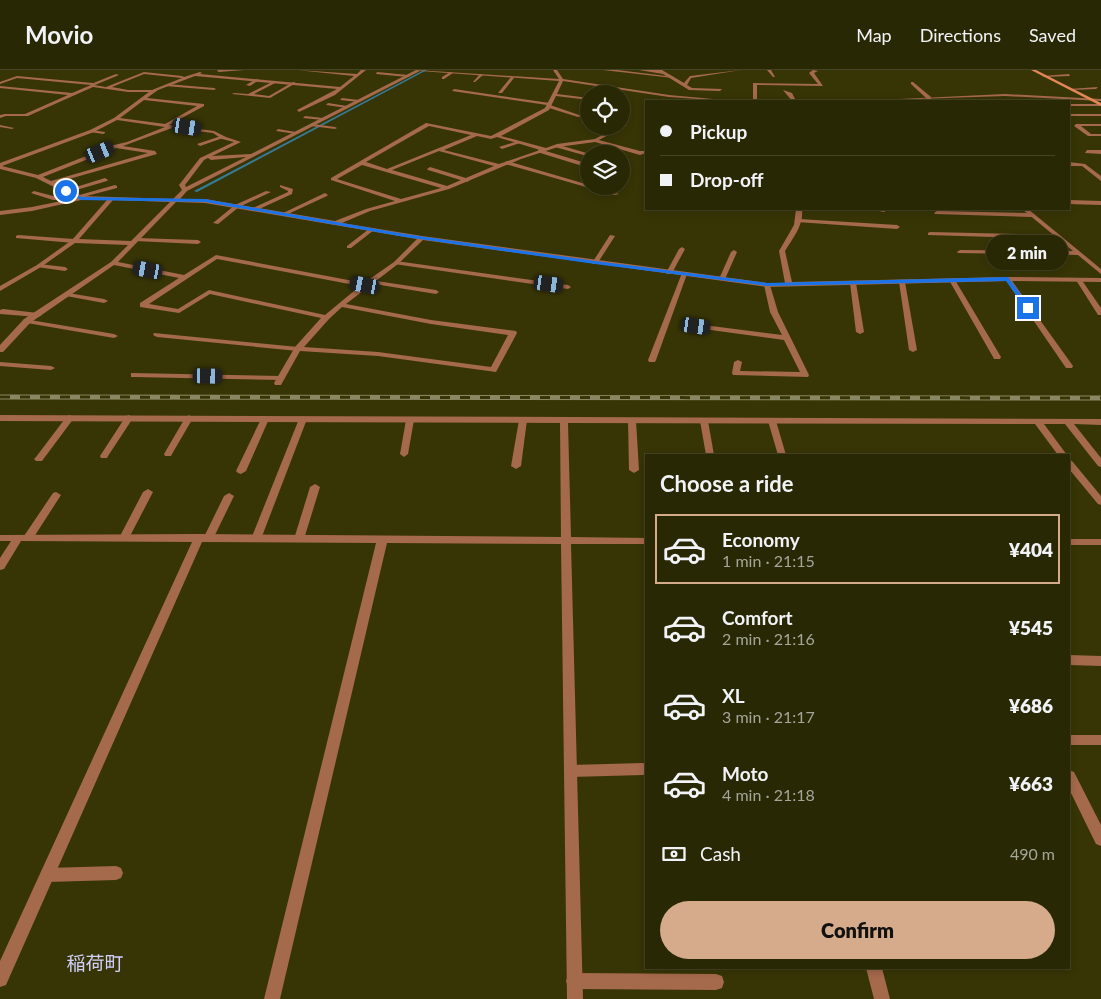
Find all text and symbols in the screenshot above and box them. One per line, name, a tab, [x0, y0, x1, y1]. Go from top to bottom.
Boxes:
text: Movio	[25, 20, 93, 49]
text: Map	[856, 24, 892, 46]
text: Directions	[920, 24, 1001, 46]
text: Saved	[1029, 24, 1076, 46]
map controls	[580, 85, 630, 195]
button: locate	[580, 85, 630, 135]
car	[171, 117, 202, 137]
text: Pickup	[690, 120, 747, 143]
car	[83, 139, 116, 165]
button: layers	[580, 145, 630, 195]
text: Drop-off	[690, 168, 764, 191]
route start	[55, 180, 77, 202]
callout: 2 min	[987, 236, 1069, 270]
text: 2 min	[1007, 243, 1047, 262]
car	[131, 260, 164, 280]
car	[533, 274, 564, 294]
car	[348, 275, 381, 295]
route end	[1017, 297, 1039, 319]
car	[680, 316, 711, 336]
car	[192, 368, 223, 384]
text: Choose a ride	[660, 470, 794, 497]
icon: car	[662, 527, 707, 572]
text: Economy	[722, 528, 800, 551]
text: ¥404	[1009, 538, 1053, 561]
text: 1 min · 21:15	[722, 551, 815, 570]
icon: car	[662, 605, 707, 650]
text: Comfort	[722, 606, 793, 629]
text: ¥545	[1009, 616, 1053, 639]
text: 2 min · 21:16	[722, 629, 815, 648]
icon: car	[662, 683, 707, 728]
text: XL	[722, 684, 745, 707]
text: ¥686	[1009, 694, 1053, 717]
text: 3 min · 21:17	[722, 707, 815, 726]
icon: car	[662, 761, 707, 806]
text: Moto	[722, 762, 768, 785]
text: ¥663	[1009, 772, 1053, 795]
text: 4 min · 21:18	[722, 785, 815, 804]
icon: cash	[660, 840, 688, 868]
text: Cash	[700, 842, 741, 865]
text: 490 m	[1010, 844, 1055, 863]
button: Confirm	[660, 901, 1055, 959]
district label: 稲荷町	[66, 951, 124, 974]

